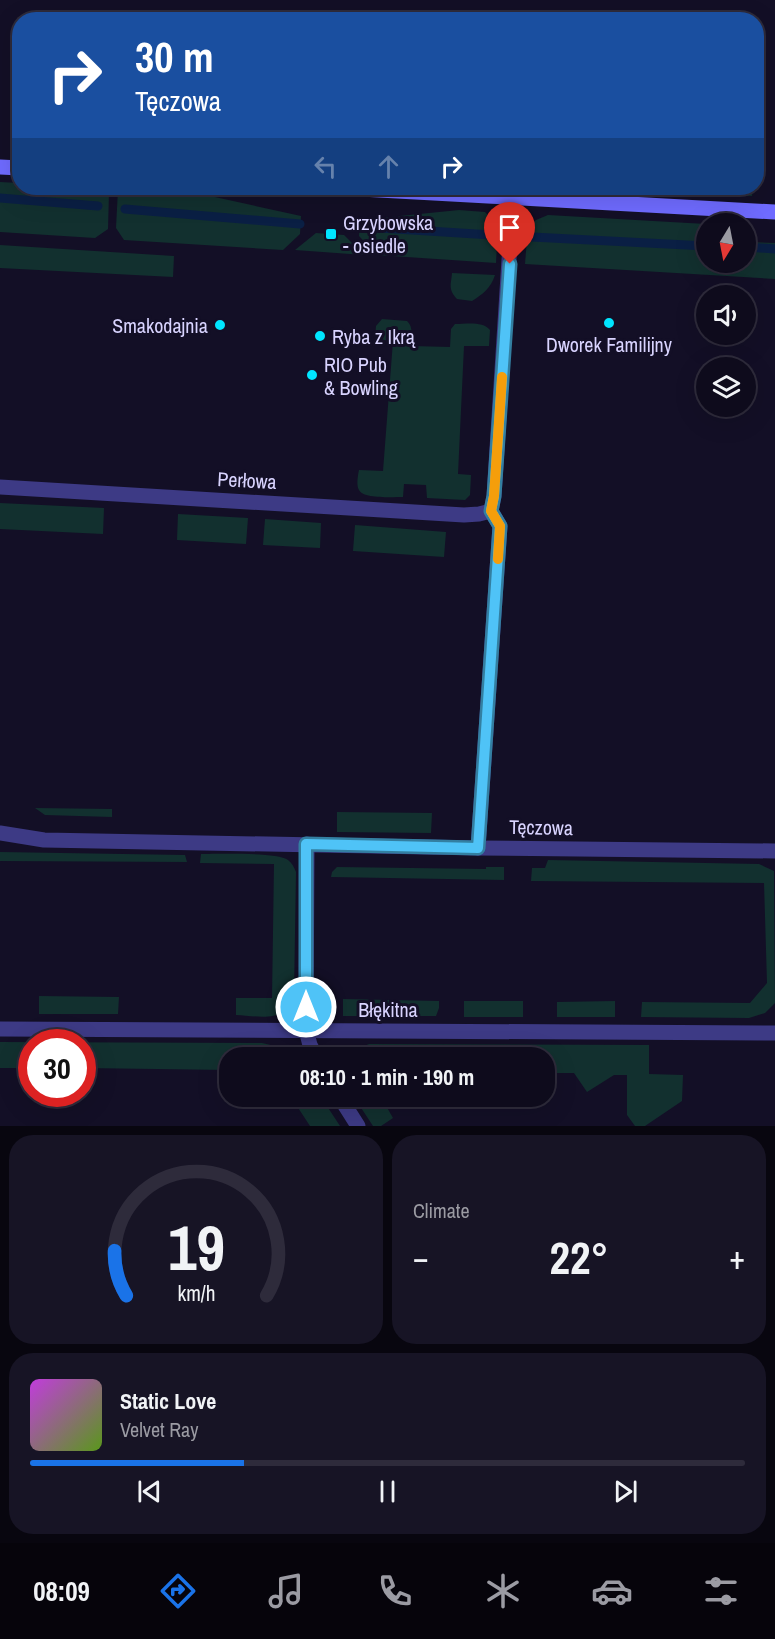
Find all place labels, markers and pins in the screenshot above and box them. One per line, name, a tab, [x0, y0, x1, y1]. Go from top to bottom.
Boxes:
pin	[484, 202, 535, 264]
place label: Grzybowska - osiedle	[343, 209, 433, 259]
marker: Grzybowska - osiedle	[324, 227, 338, 241]
place label: Smakodajnia	[112, 312, 208, 339]
marker: Dworek Familijny	[602, 316, 616, 330]
marker: Smakodajnia	[213, 318, 227, 332]
place label: Ryba z Ikrą	[332, 323, 416, 350]
marker: Ryba z Ikrą	[313, 329, 327, 343]
place label: Dworek Familijny	[546, 331, 673, 358]
place label: RIO Pub & Bowling	[324, 351, 398, 401]
marker: RIO Pub & Bowling	[305, 368, 319, 382]

